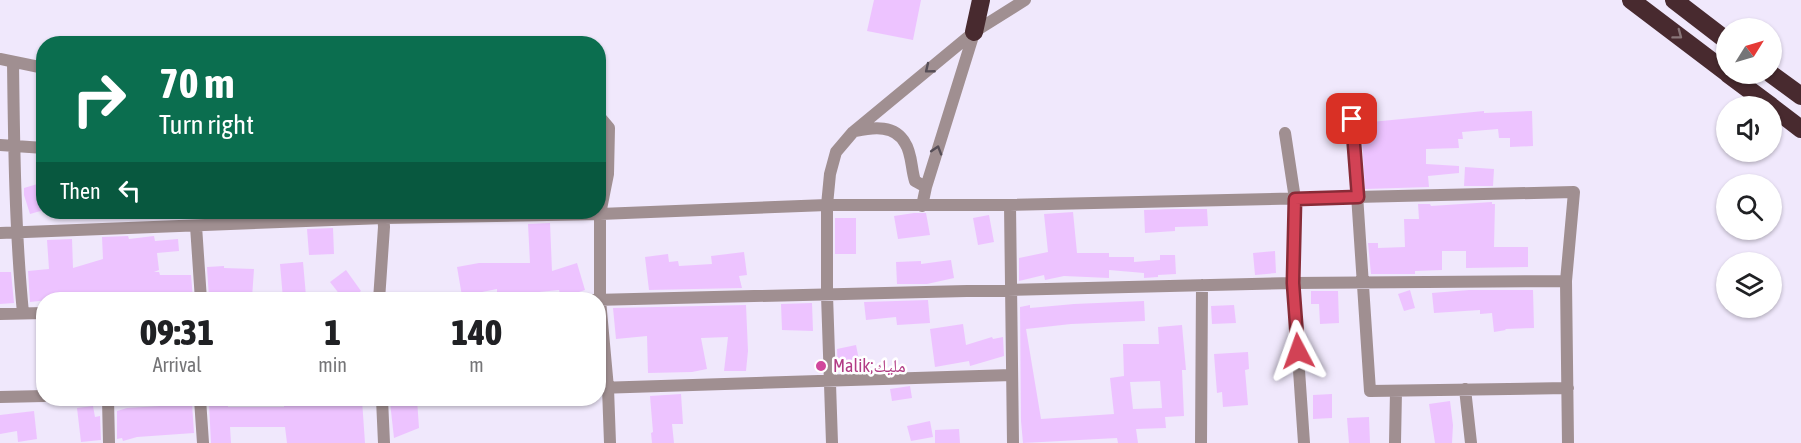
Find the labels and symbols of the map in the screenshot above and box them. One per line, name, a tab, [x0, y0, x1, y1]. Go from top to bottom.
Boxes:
north arrow	[1716, 18, 1782, 84]
one-way arrow	[1671, 28, 1682, 39]
one-way arrow	[925, 62, 936, 73]
pin	[1326, 93, 1377, 144]
one-way arrow	[930, 145, 942, 155]
position arrow	[1266, 319, 1330, 383]
place label: Malik;مليك	[833, 355, 906, 376]
marker: Malik;مليك	[814, 359, 828, 373]

